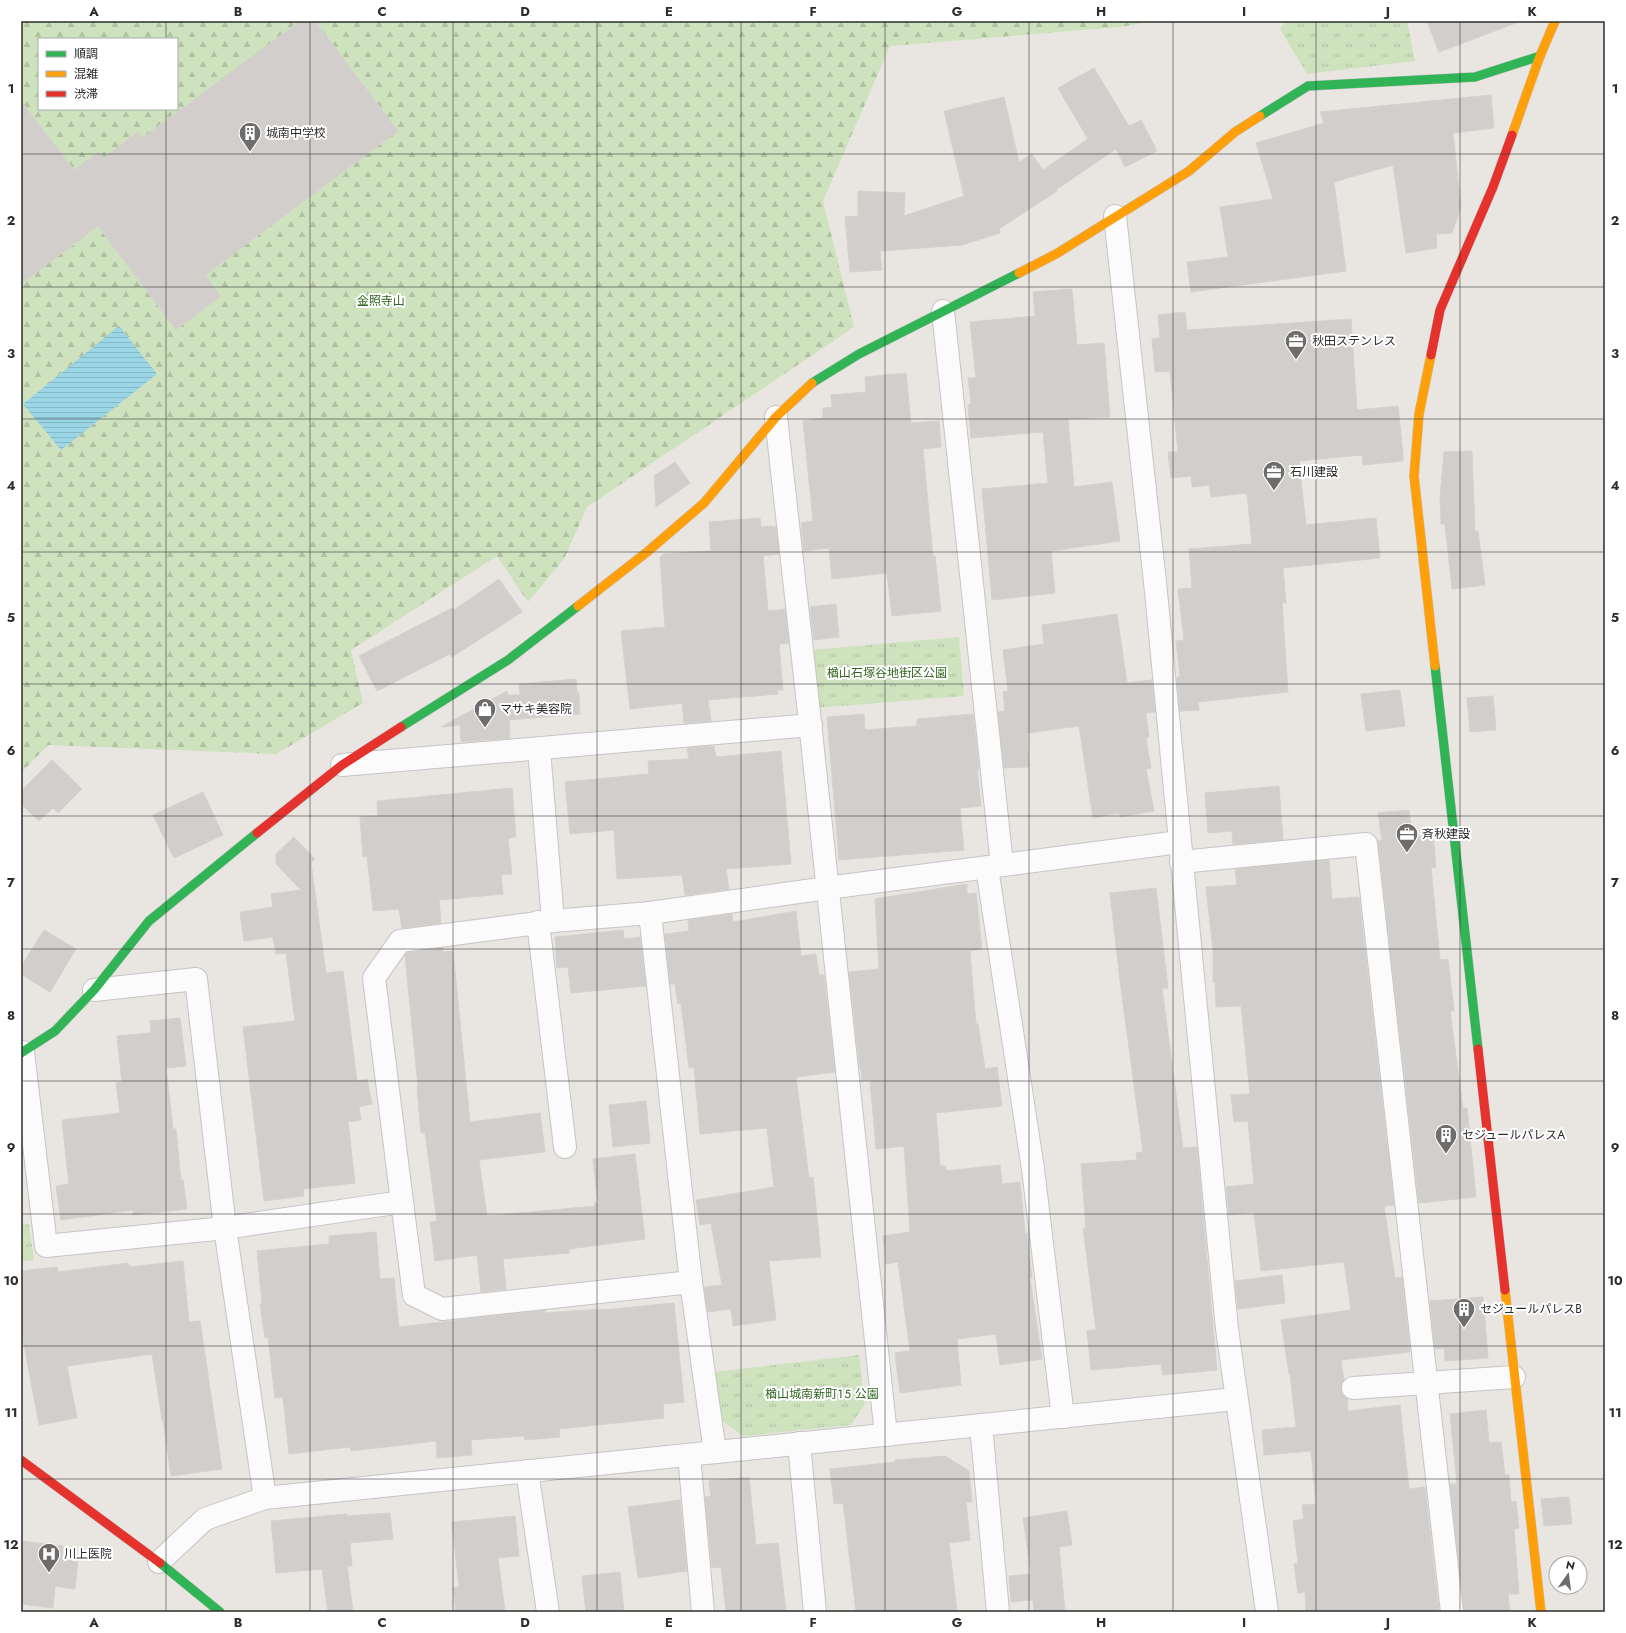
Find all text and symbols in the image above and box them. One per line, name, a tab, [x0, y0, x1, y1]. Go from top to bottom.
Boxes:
text: A	[88, 2, 99, 21]
text: B	[234, 2, 243, 21]
text: C	[377, 2, 387, 21]
text: D	[520, 2, 530, 21]
text: E	[665, 2, 673, 21]
text: F	[809, 2, 817, 21]
text: G	[952, 2, 963, 21]
text: H	[1096, 2, 1106, 21]
text: I	[1242, 2, 1246, 21]
text: J	[1383, 2, 1390, 21]
text: K	[1527, 2, 1537, 21]
legend	[38, 38, 178, 110]
text: 順調	[74, 45, 98, 63]
text: 混雑	[74, 65, 98, 83]
text: 1	[8, 79, 14, 98]
text: 1	[1612, 79, 1618, 98]
text: 渋滞	[74, 85, 98, 103]
building icon: 城南中学校	[237, 120, 263, 153]
place label: 城南中学校	[266, 124, 326, 142]
text: 2	[7, 211, 15, 230]
text: 2	[1611, 211, 1619, 230]
park label: 金照寺山	[357, 292, 405, 310]
office icon: 秋田ステンレス	[1283, 328, 1309, 361]
place label: 秋田ステンレス	[1312, 332, 1396, 350]
text: 3	[7, 344, 15, 363]
text: 3	[1611, 344, 1619, 363]
office icon: 石川建設	[1261, 459, 1287, 492]
place label: 石川建設	[1290, 463, 1338, 481]
text: 4	[6, 476, 16, 495]
text: 4	[1610, 476, 1620, 495]
text: 5	[7, 608, 15, 627]
text: 5	[1611, 608, 1619, 627]
park label: 楢山石塚谷地街区公園	[827, 664, 947, 682]
shop icon: マサキ美容院	[472, 696, 498, 729]
place label: マサキ美容院	[500, 700, 572, 718]
text: 6	[7, 741, 16, 760]
text: 6	[1611, 741, 1620, 760]
office icon: 斉秋建設	[1394, 821, 1420, 854]
place label: 斉秋建設	[1422, 825, 1470, 843]
text: 7	[7, 873, 15, 892]
text: 7	[1611, 873, 1619, 892]
text: 8	[7, 1006, 15, 1025]
text: 8	[1611, 1006, 1619, 1025]
building icon: セジュールパレスA	[1433, 1122, 1459, 1155]
place label: セジュールパレスA	[1462, 1126, 1565, 1144]
text: 9	[7, 1138, 16, 1157]
text: 9	[1611, 1138, 1620, 1157]
text: 10	[3, 1271, 19, 1290]
text: 10	[1607, 1271, 1623, 1290]
building icon: セジュールパレスB	[1451, 1296, 1477, 1329]
place label: セジュールパレスB	[1480, 1300, 1582, 1318]
park label: 楢山城南新町１５ 公園	[765, 1385, 879, 1403]
text: 11	[4, 1403, 18, 1422]
text: 11	[1608, 1403, 1622, 1422]
text: 12	[3, 1535, 19, 1554]
text: 12	[1607, 1535, 1623, 1554]
hospital icon: 川上医院	[36, 1541, 62, 1574]
place label: 川上医院	[64, 1545, 112, 1563]
north arrow	[1548, 1555, 1588, 1595]
text: N	[1564, 1556, 1577, 1574]
text: A	[88, 1613, 99, 1632]
text: B	[234, 1613, 243, 1632]
text: C	[377, 1613, 387, 1632]
text: D	[520, 1613, 530, 1632]
text: E	[665, 1613, 673, 1632]
text: F	[809, 1613, 817, 1632]
text: G	[952, 1613, 963, 1632]
text: H	[1096, 1613, 1106, 1632]
text: I	[1242, 1613, 1246, 1632]
text: J	[1383, 1613, 1390, 1632]
text: K	[1527, 1613, 1537, 1632]

